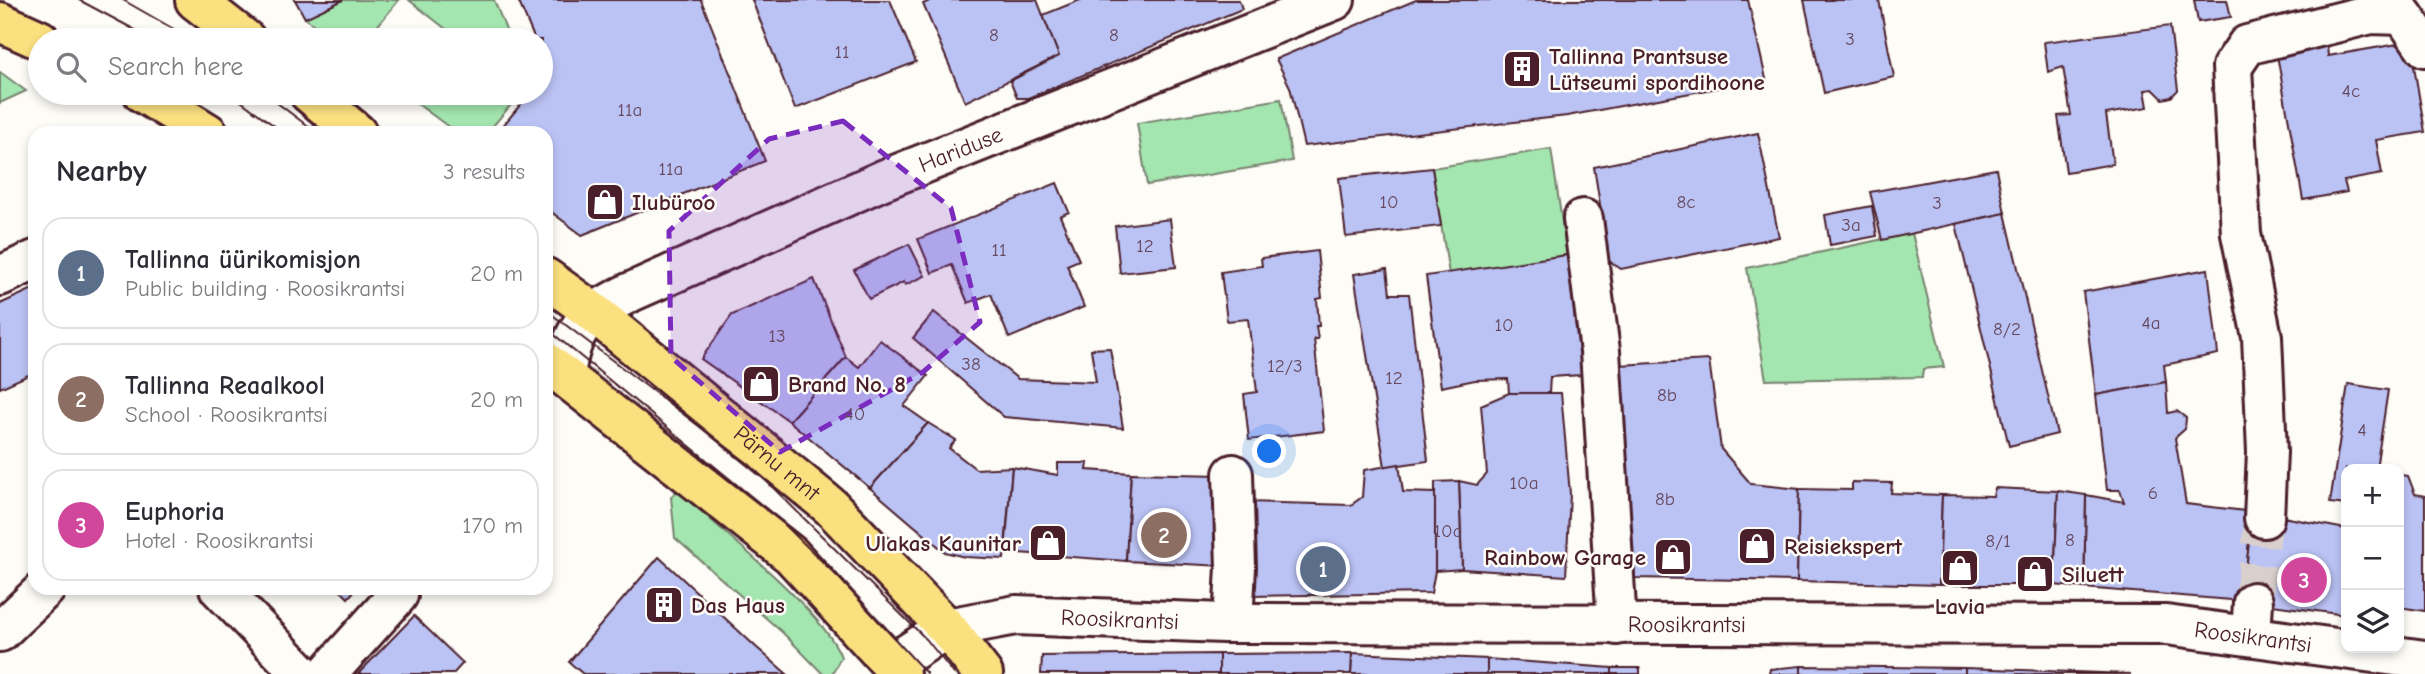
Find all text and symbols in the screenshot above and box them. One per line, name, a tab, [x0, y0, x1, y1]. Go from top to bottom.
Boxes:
house number: 8	[989, 24, 999, 46]
house number: 8	[1109, 24, 1119, 46]
search box	[28, 28, 553, 105]
house number: 3	[1845, 28, 1855, 50]
house number: 11	[834, 41, 850, 63]
place label: Tallinna Prantsuse Lütseumi spordihoone	[1549, 43, 1765, 96]
icon: search	[52, 48, 90, 86]
building icon: Tallinna Prantsuse Lütseumi spordihoone	[1501, 48, 1543, 90]
text: Search here	[108, 52, 243, 82]
house number: 4c	[2342, 80, 2360, 102]
house number: 11a	[618, 99, 642, 121]
street label: Hariduse	[915, 120, 1006, 178]
text: Nearby	[56, 154, 147, 189]
text: 3 results	[443, 158, 525, 185]
house number: 11a	[659, 158, 683, 180]
shop icon: Ilubüroo	[584, 181, 626, 223]
place label: Ilubüroo	[632, 189, 715, 216]
house number: 10	[1379, 191, 1399, 213]
house number: 8c	[1677, 191, 1695, 213]
house number: 3	[1932, 192, 1942, 214]
house number: 3a	[1841, 214, 1861, 236]
house number: 12	[1136, 235, 1154, 257]
house number: 11	[991, 239, 1007, 261]
text: Tallinna üürikomisjon	[125, 245, 361, 275]
text: 1	[76, 260, 86, 287]
text: 20 m	[470, 260, 523, 287]
text: Public building · Roosikrantsi	[125, 275, 405, 302]
house number: 4a	[2141, 312, 2161, 334]
house number: 10	[1494, 314, 1514, 336]
house number: 8/2	[1993, 318, 2021, 340]
house number: 13	[768, 325, 786, 347]
house number: 38	[961, 353, 981, 375]
house number: 12/3	[1267, 355, 1303, 377]
shop icon: Brand No. 8	[740, 363, 782, 405]
house number: 12	[1385, 367, 1403, 389]
text: Tallinna Reaalkool	[125, 371, 325, 401]
place label: Brand No. 8	[788, 371, 906, 398]
house number: 8b	[1657, 384, 1677, 406]
text: 2	[75, 386, 87, 413]
text: 20 m	[470, 386, 523, 413]
text: School · Roosikrantsi	[125, 401, 328, 428]
house number: 40	[845, 403, 865, 425]
house number: 4	[2357, 419, 2367, 441]
street label: Pärnu mnt	[729, 420, 827, 507]
your location	[1252, 434, 1286, 468]
map controls	[2341, 464, 2404, 653]
button: +	[2341, 464, 2404, 527]
house number: 10a	[1510, 472, 1538, 494]
house number: 6	[2148, 482, 2158, 504]
house number: 8b	[1655, 488, 1675, 510]
text: Euphoria	[125, 497, 225, 527]
pin: 2	[1141, 509, 1187, 561]
text: 3	[75, 512, 87, 539]
text: 170 m	[462, 512, 523, 539]
house number: 10a	[1434, 520, 1462, 542]
shop icon: Ulakas Kaunitar	[1027, 522, 1069, 564]
shop icon: Reisiekspert	[1736, 525, 1778, 567]
text: Hotel · Roosikrantsi	[125, 527, 314, 554]
button: −	[2341, 527, 2404, 590]
house number: 8	[2065, 529, 2075, 551]
place label: Ulakas Kaunitar	[865, 530, 1022, 557]
house number: 8/1	[1985, 530, 2011, 552]
place label: Reisiekspert	[1784, 533, 1902, 560]
shop icon: Rainbow Garage	[1652, 536, 1694, 578]
pin: 1	[1300, 543, 1346, 595]
place label: Rainbow Garage	[1484, 544, 1646, 571]
shop icon: Lavia	[1939, 547, 1981, 589]
shop icon: Siluett	[2014, 553, 2056, 595]
pin: 3	[2281, 554, 2327, 606]
place label: Siluett	[2062, 561, 2124, 588]
building icon: Das Haus	[643, 584, 685, 626]
button: layers	[2341, 590, 2404, 653]
place label: Das Haus	[691, 592, 785, 619]
place label: Lavia	[1935, 593, 1985, 620]
street label: Roosikrantsi	[1060, 603, 1180, 635]
street label: Roosikrantsi	[1628, 610, 1746, 638]
street label: Roosikrantsi	[2193, 615, 2314, 658]

